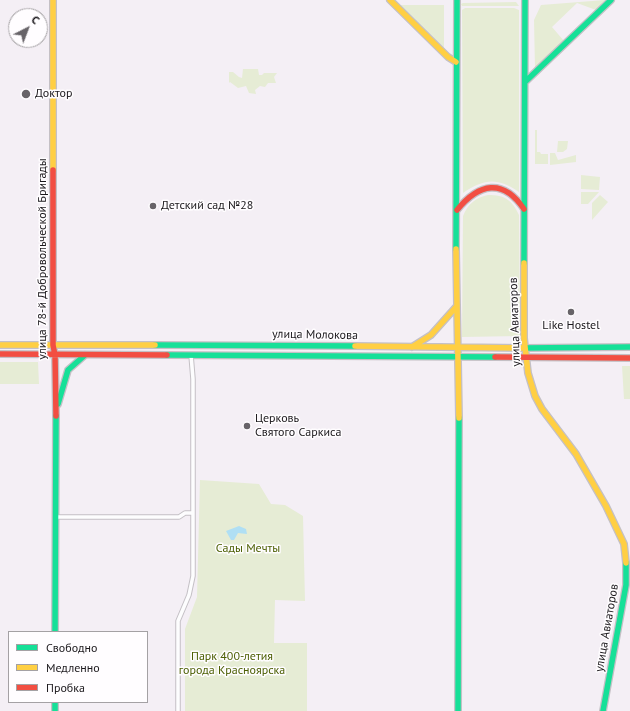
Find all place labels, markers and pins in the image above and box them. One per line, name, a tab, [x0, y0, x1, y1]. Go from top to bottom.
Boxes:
place label: Доктор	[35, 87, 72, 101]
marker: Доктор	[20, 88, 32, 100]
place label: Детский сад №28	[161, 199, 253, 213]
marker: Детский сад №28	[148, 201, 158, 211]
marker: Like Hostel	[566, 307, 576, 317]
place label: Like Hostel	[542, 319, 600, 333]
place label: Церковь Святого Саркиса	[255, 412, 341, 440]
marker: Церковь Святого Саркиса	[242, 421, 252, 431]

